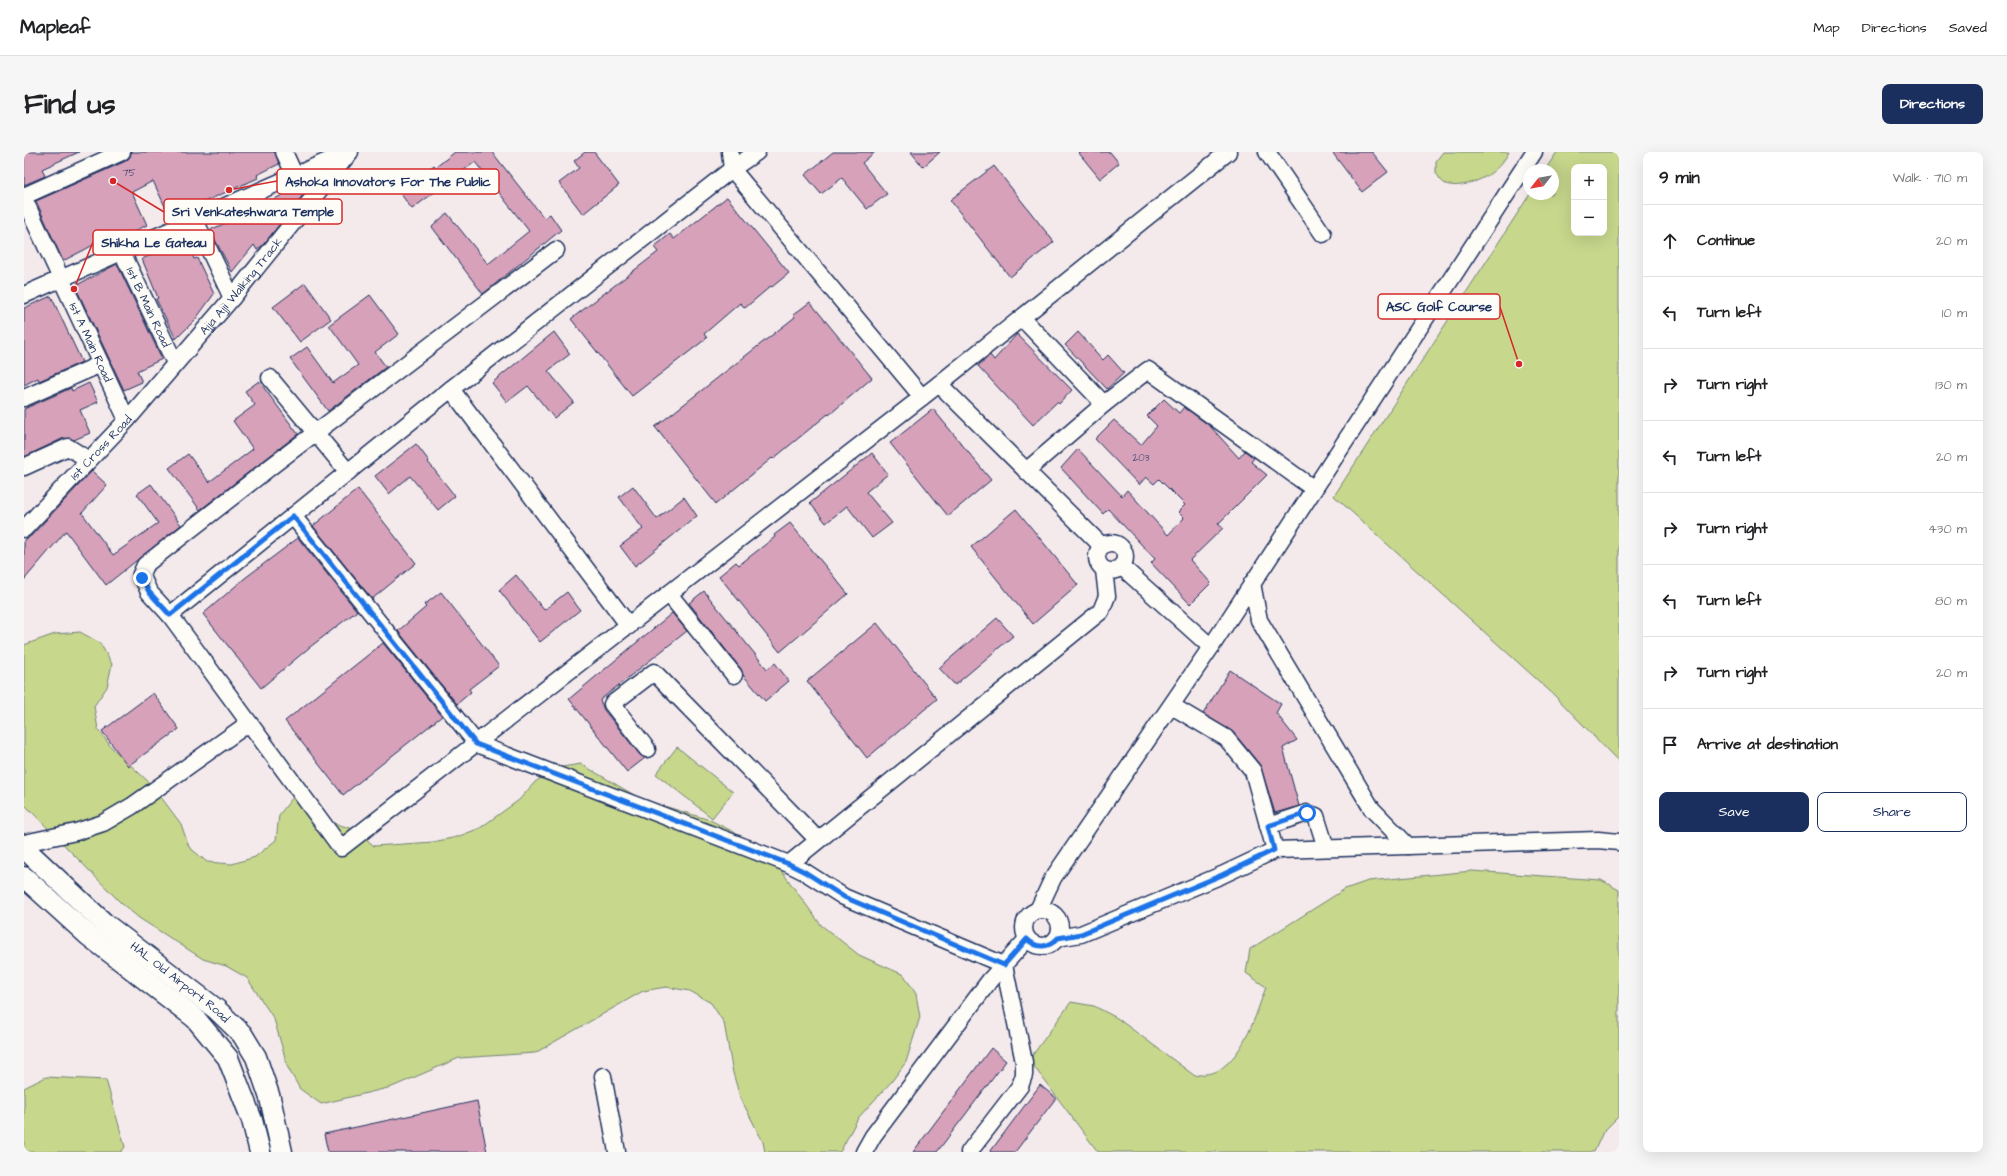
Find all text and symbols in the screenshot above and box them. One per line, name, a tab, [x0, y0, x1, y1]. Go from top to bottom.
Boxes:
text: Mapleaf	[20, 14, 90, 41]
text: Map	[1813, 18, 1840, 38]
text: Directions	[1862, 18, 1927, 38]
text: Saved	[1949, 18, 1987, 38]
button: Directions	[1882, 84, 1983, 124]
text: Find us	[24, 85, 115, 124]
north arrow	[1523, 164, 1559, 200]
map controls	[1571, 164, 1607, 236]
button: +	[1571, 164, 1607, 200]
house number: 75	[122, 166, 136, 180]
text: 9 min	[1659, 166, 1700, 190]
callout: Ashoka Innovators For The Public	[277, 169, 499, 194]
text: Walk · 710 m	[1893, 169, 1967, 187]
text: Ashoka Innovators For The Public	[285, 173, 491, 191]
callout: Sri Venkateshwara Temple	[164, 199, 342, 224]
button: −	[1571, 200, 1607, 236]
text: Sri Venkateshwara Temple	[171, 203, 334, 222]
callout: Shikha Le Gateau	[93, 230, 214, 255]
icon: ahead	[1659, 230, 1681, 252]
text: Continue	[1697, 230, 1755, 251]
text: 20 m	[1936, 232, 1967, 250]
street label: Ajja Ajji Walking Track	[196, 233, 287, 338]
text: Shikha Le Gateau	[100, 234, 207, 252]
street label: 1st B Main Road	[122, 264, 175, 350]
callout: ASC Golf Course	[1378, 294, 1500, 319]
text: ASC Golf Course	[1386, 298, 1492, 316]
street label: 1st A Main Road	[65, 300, 117, 385]
icon: left	[1659, 302, 1681, 324]
text: Turn left	[1697, 302, 1761, 323]
text: 10 m	[1942, 304, 1967, 322]
icon: right	[1659, 374, 1681, 396]
text: Turn right	[1697, 374, 1768, 395]
text: 130 m	[1935, 376, 1967, 394]
street label: 1st Cross Road	[66, 412, 136, 484]
icon: left	[1659, 446, 1681, 468]
text: Turn left	[1697, 446, 1761, 467]
text: 20 m	[1936, 448, 1967, 466]
house number: 203	[1132, 451, 1150, 465]
icon: right	[1659, 518, 1681, 540]
text: Turn right	[1697, 518, 1768, 539]
text: 430 m	[1928, 520, 1967, 538]
route end	[133, 569, 151, 587]
icon: left	[1659, 590, 1681, 612]
text: Turn left	[1697, 590, 1761, 611]
text: 80 m	[1935, 592, 1967, 610]
icon: right	[1659, 662, 1681, 684]
text: Turn right	[1697, 662, 1768, 683]
text: 20 m	[1936, 664, 1967, 682]
icon: arrive	[1659, 734, 1681, 756]
text: Arrive at destination	[1697, 734, 1838, 755]
button: Save	[1659, 792, 1809, 832]
button: Share	[1817, 792, 1967, 832]
route start	[1298, 804, 1316, 822]
street label: HAL Old Airport Road	[127, 938, 234, 1026]

